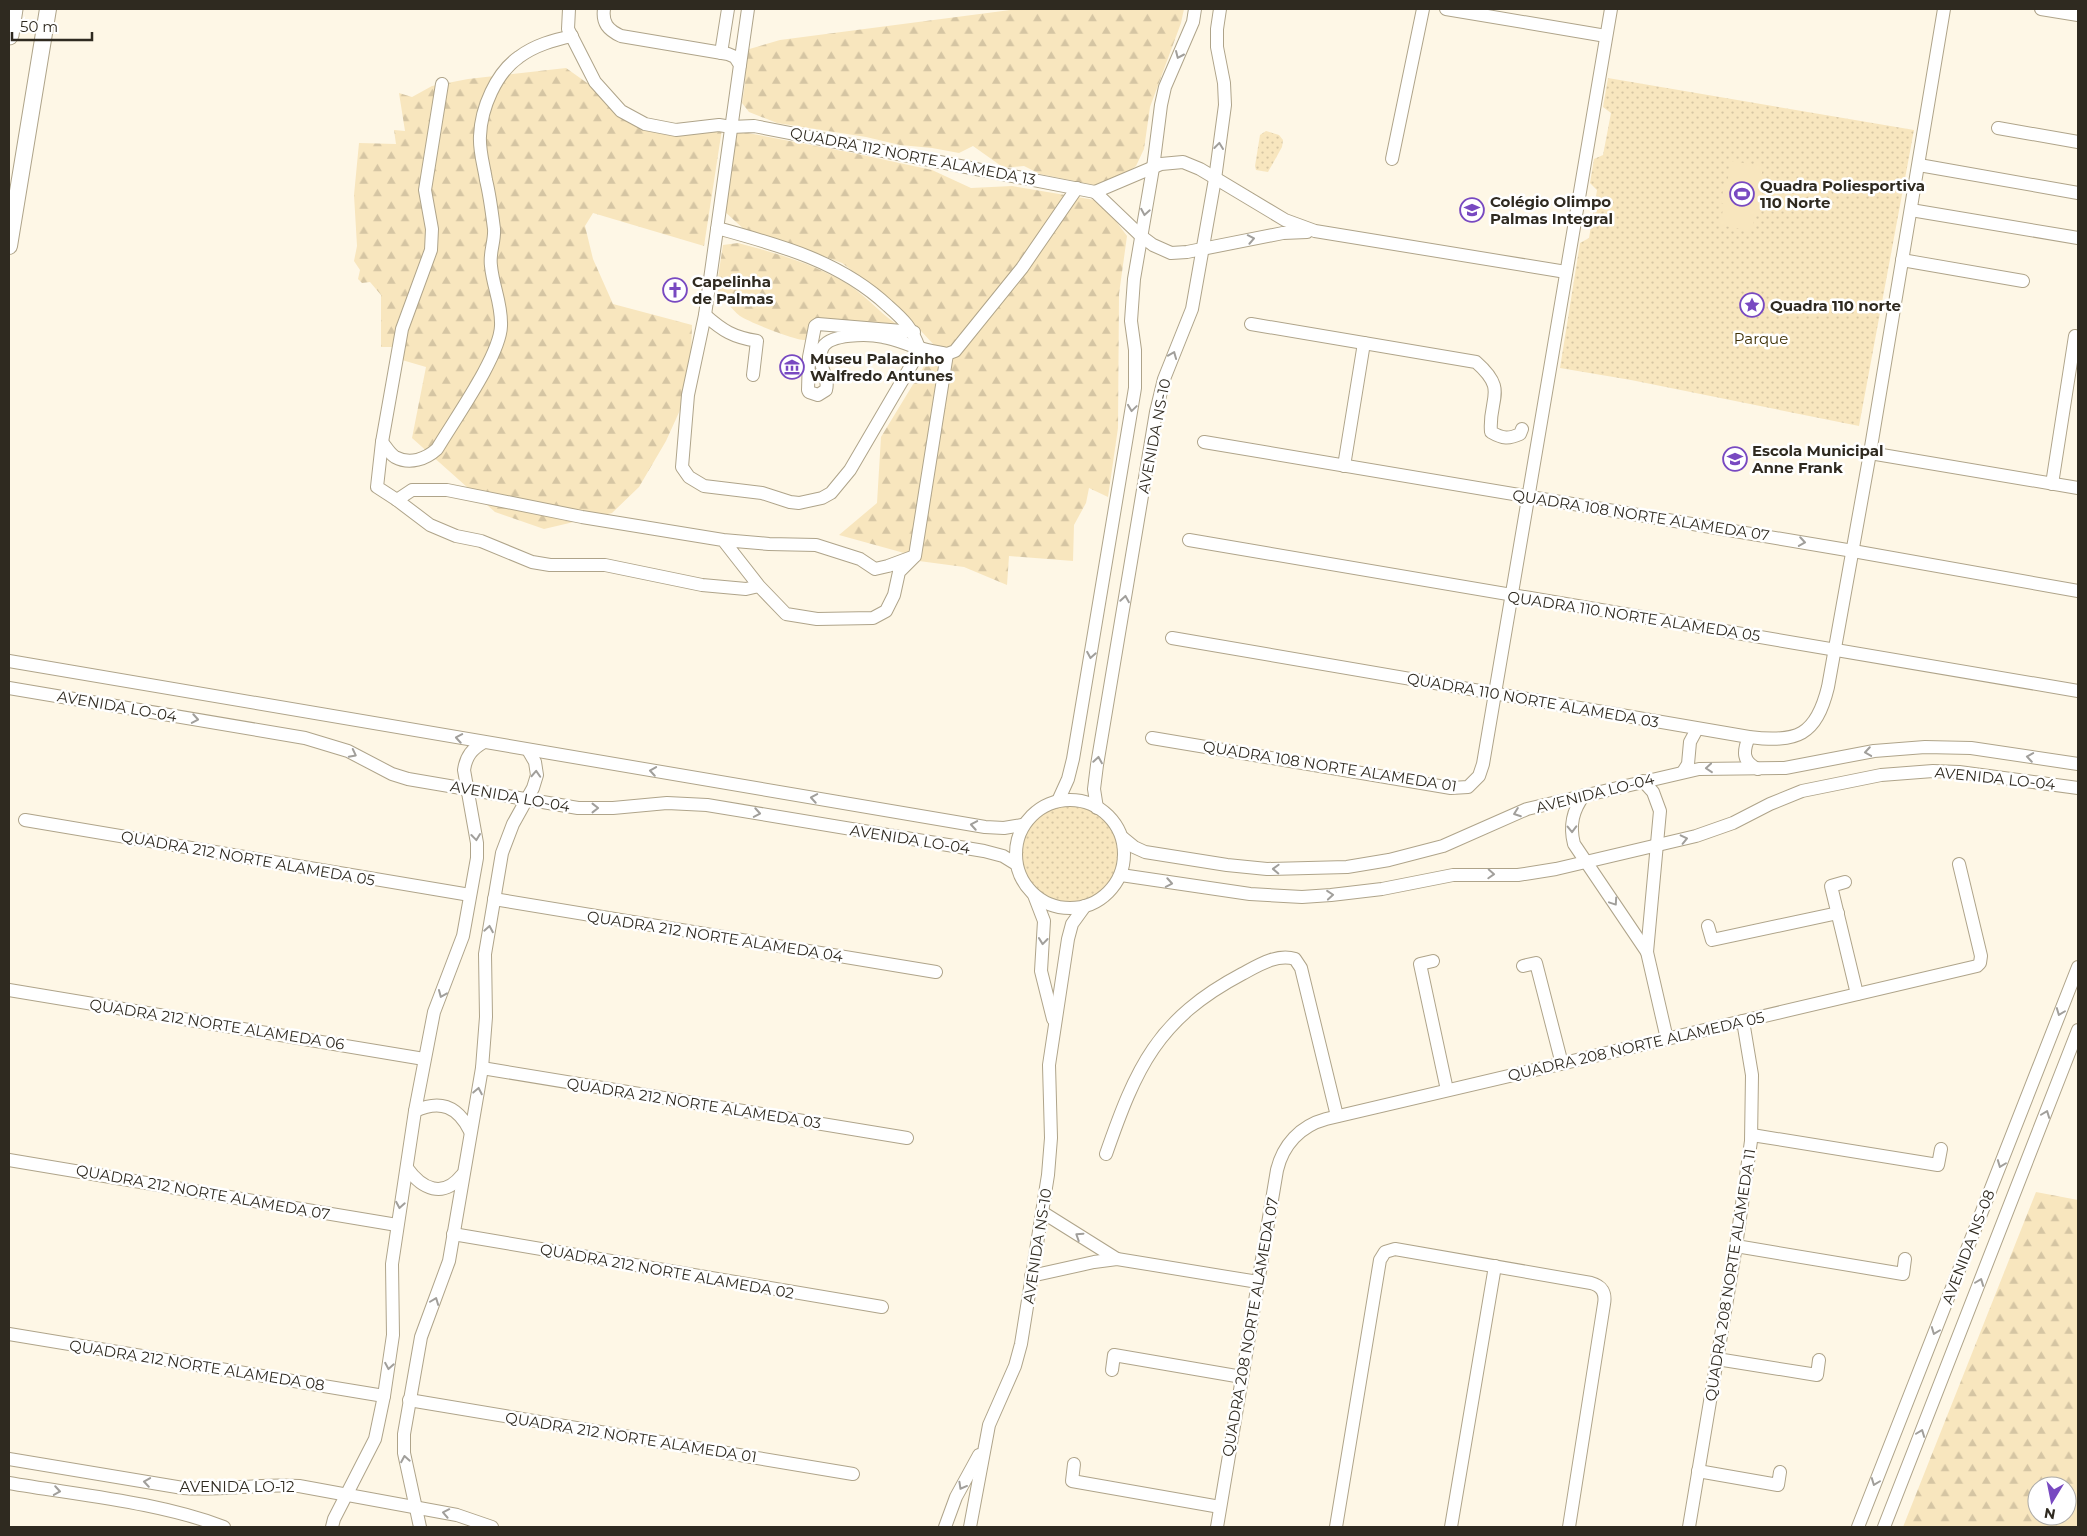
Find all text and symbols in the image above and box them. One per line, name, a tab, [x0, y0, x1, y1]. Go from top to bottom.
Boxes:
scale bar	[12, 10, 92, 42]
text: 50 m	[20, 17, 58, 36]
one-way arrow	[1175, 50, 1186, 59]
street label: QUADRA 112 NORTE ALAMEDA 13	[789, 123, 1037, 189]
one-way arrow	[1214, 142, 1224, 150]
place label: Quadra Poliesportiva 110 Norte	[1760, 176, 1925, 212]
sports icon: Quadra Poliesportiva 110 Norte	[1729, 181, 1755, 207]
place label: Colégio Olimpo Palmas Integral	[1490, 192, 1613, 228]
school or university icon: Colégio Olimpo Palmas Integral	[1459, 197, 1485, 223]
one-way arrow	[1140, 208, 1151, 217]
one-way arrow	[1246, 234, 1255, 245]
place label: Capelinha de Palmas	[692, 272, 774, 308]
church icon: Capelinha de Palmas	[662, 277, 688, 303]
place icon: Quadra 110 norte	[1739, 292, 1765, 318]
place label: Quadra 110 norte	[1770, 296, 1901, 315]
park label: Parque	[1734, 329, 1788, 348]
place label: Museu Palacinho Walfredo Antunes	[810, 349, 953, 385]
one-way arrow	[1167, 351, 1177, 360]
museum icon: Museu Palacinho Walfredo Antunes	[779, 354, 805, 380]
street label: AVENIDA NS-10	[1134, 377, 1174, 495]
one-way arrow	[1127, 404, 1137, 413]
place label: Escola Municipal Anne Frank	[1751, 441, 1883, 477]
school or university icon: Escola Municipal Anne Frank	[1722, 446, 1748, 472]
street label: QUADRA 108 NORTE ALAMEDA 07	[1511, 485, 1771, 545]
one-way arrow	[1798, 537, 1806, 547]
street label: QUADRA 110 NORTE ALAMEDA 05	[1506, 587, 1762, 645]
one-way arrow	[1119, 595, 1129, 604]
one-way arrow	[1086, 651, 1096, 659]
street label: QUADRA 110 NORTE ALAMEDA 03	[1406, 668, 1660, 732]
street label: AVENIDA LO-04	[56, 686, 178, 726]
one-way arrow	[191, 713, 199, 723]
one-way arrow	[454, 734, 463, 744]
street label: QUADRA 108 NORTE ALAMEDA 01	[1202, 737, 1458, 795]
one-way arrow	[1864, 746, 1872, 757]
one-way arrow	[348, 748, 357, 758]
one-way arrow	[2026, 753, 2034, 763]
one-way arrow	[1092, 755, 1102, 764]
one-way arrow	[1705, 762, 1713, 773]
street label: AVENIDA LO-04	[1934, 762, 2056, 794]
one-way arrow	[649, 766, 658, 776]
street label: AVENIDA LO-04	[1534, 769, 1656, 817]
one-way arrow	[530, 770, 541, 778]
street label: AVENIDA LO-04	[449, 776, 571, 816]
one-way arrow	[809, 793, 818, 803]
one-way arrow	[592, 803, 599, 813]
one-way arrow	[1513, 807, 1522, 817]
one-way arrow	[752, 808, 761, 818]
street label: AVENIDA LO-04	[849, 820, 971, 858]
one-way arrow	[969, 821, 978, 831]
street label: QUADRA 212 NORTE ALAMEDA 05	[120, 826, 376, 890]
one-way arrow	[1567, 826, 1577, 834]
one-way arrow	[470, 833, 481, 841]
one-way arrow	[1680, 834, 1689, 845]
one-way arrow	[1272, 864, 1280, 874]
one-way arrow	[1487, 869, 1495, 880]
one-way arrow	[1165, 877, 1173, 888]
one-way arrow	[1326, 890, 1334, 901]
one-way arrow	[1608, 897, 1617, 906]
street label: QUADRA 212 NORTE ALAMEDA 04	[586, 906, 844, 966]
one-way arrow	[483, 925, 493, 934]
one-way arrow	[1038, 937, 1049, 945]
one-way arrow	[437, 989, 448, 998]
street label: QUADRA 212 NORTE ALAMEDA 06	[88, 994, 346, 1054]
street label: QUADRA 208 NORTE ALAMEDA 05	[1506, 1007, 1766, 1085]
one-way arrow	[2056, 1008, 2066, 1016]
street label: QUADRA 212 NORTE ALAMEDA 03	[565, 1073, 823, 1133]
one-way arrow	[472, 1087, 483, 1095]
one-way arrow	[2039, 1110, 2050, 1119]
street label: QUADRA 208 NORTE ALAMEDA 11	[1701, 1147, 1759, 1403]
one-way arrow	[1997, 1159, 2007, 1167]
street label: QUADRA 212 NORTE ALAMEDA 07	[74, 1160, 332, 1224]
street label: AVENIDA NS-10	[1018, 1187, 1056, 1305]
street label: AVENIDA NS-08	[1937, 1187, 1999, 1307]
street label: QUADRA 208 NORTE ALAMEDA 07	[1218, 1196, 1282, 1458]
one-way arrow	[396, 1200, 406, 1209]
one-way arrow	[1075, 1233, 1085, 1242]
street label: QUADRA 212 NORTE ALAMEDA 02	[539, 1239, 795, 1303]
one-way arrow	[1974, 1278, 1984, 1286]
one-way arrow	[429, 1297, 439, 1306]
one-way arrow	[1931, 1326, 1941, 1335]
street label: QUADRA 212 NORTE ALAMEDA 08	[68, 1335, 326, 1395]
one-way arrow	[385, 1362, 395, 1371]
street label: QUADRA 212 NORTE ALAMEDA 01	[504, 1408, 758, 1466]
one-way arrow	[1915, 1429, 1925, 1438]
one-way arrow	[401, 1455, 411, 1464]
north arrow	[2027, 1476, 2077, 1526]
one-way arrow	[142, 1477, 151, 1487]
street label: AVENIDA LO-12	[180, 1477, 294, 1496]
one-way arrow	[1871, 1477, 1882, 1486]
one-way arrow	[958, 1480, 968, 1489]
one-way arrow	[52, 1486, 61, 1496]
text: N	[2043, 1504, 2057, 1524]
one-way arrow	[442, 1508, 450, 1519]

